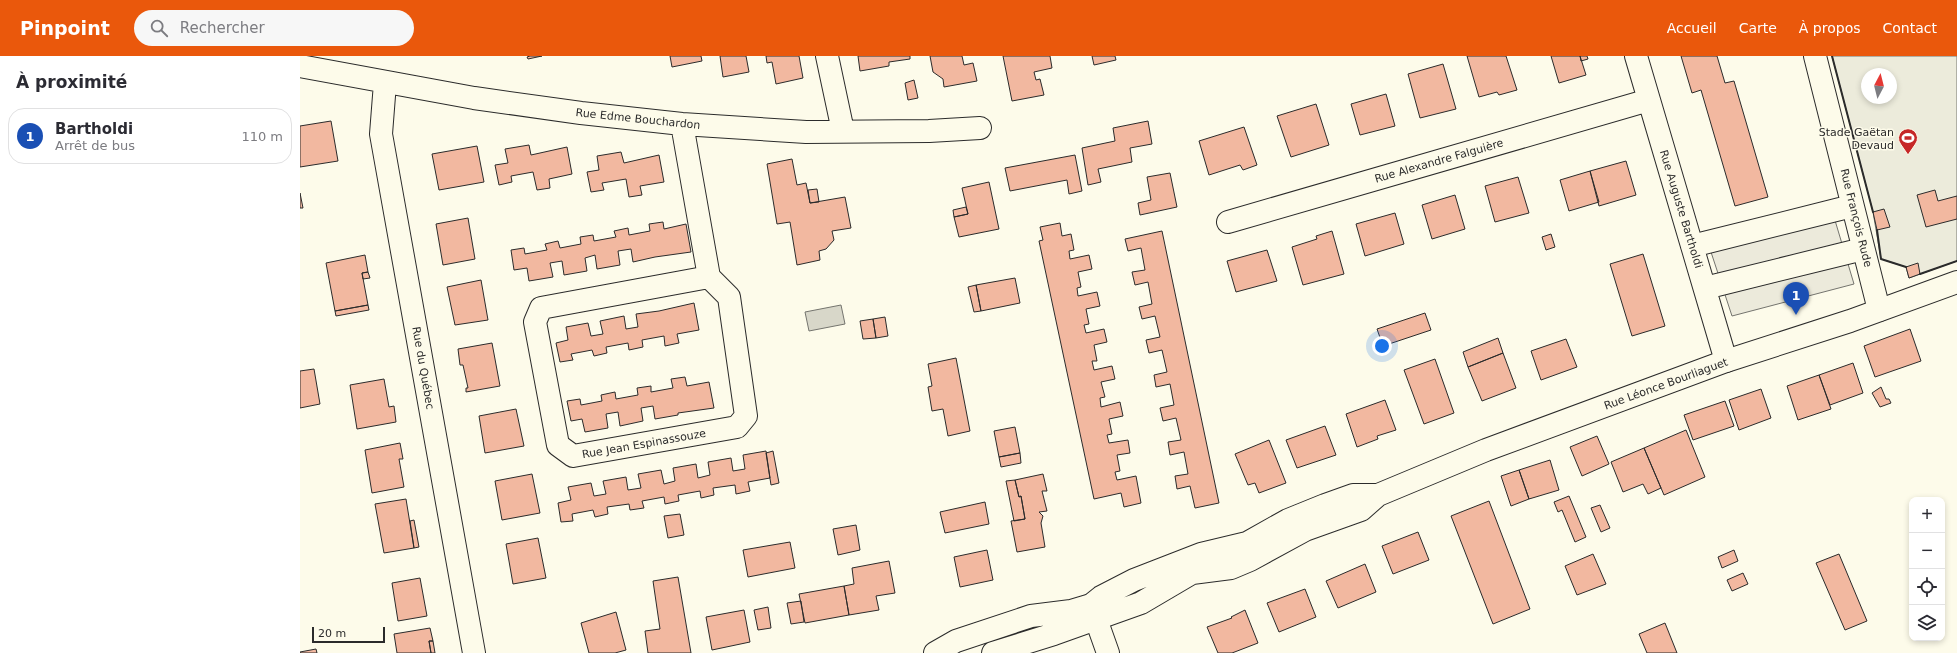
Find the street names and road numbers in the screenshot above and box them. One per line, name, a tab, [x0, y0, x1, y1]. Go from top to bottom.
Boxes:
street label: Rue Edme Bouchardon	[575, 106, 701, 132]
street label: Rue Alexandre Falguière	[1373, 136, 1505, 186]
street label: Rue Auguste Bartholdi	[1657, 148, 1705, 270]
street label: Rue François Rude	[1837, 167, 1875, 269]
street label: Rue du Québec	[409, 325, 437, 411]
street label: Rue Léonce Bourliaguet	[1602, 355, 1730, 412]
street label: Rue Jean Espinassouze	[581, 427, 707, 461]

